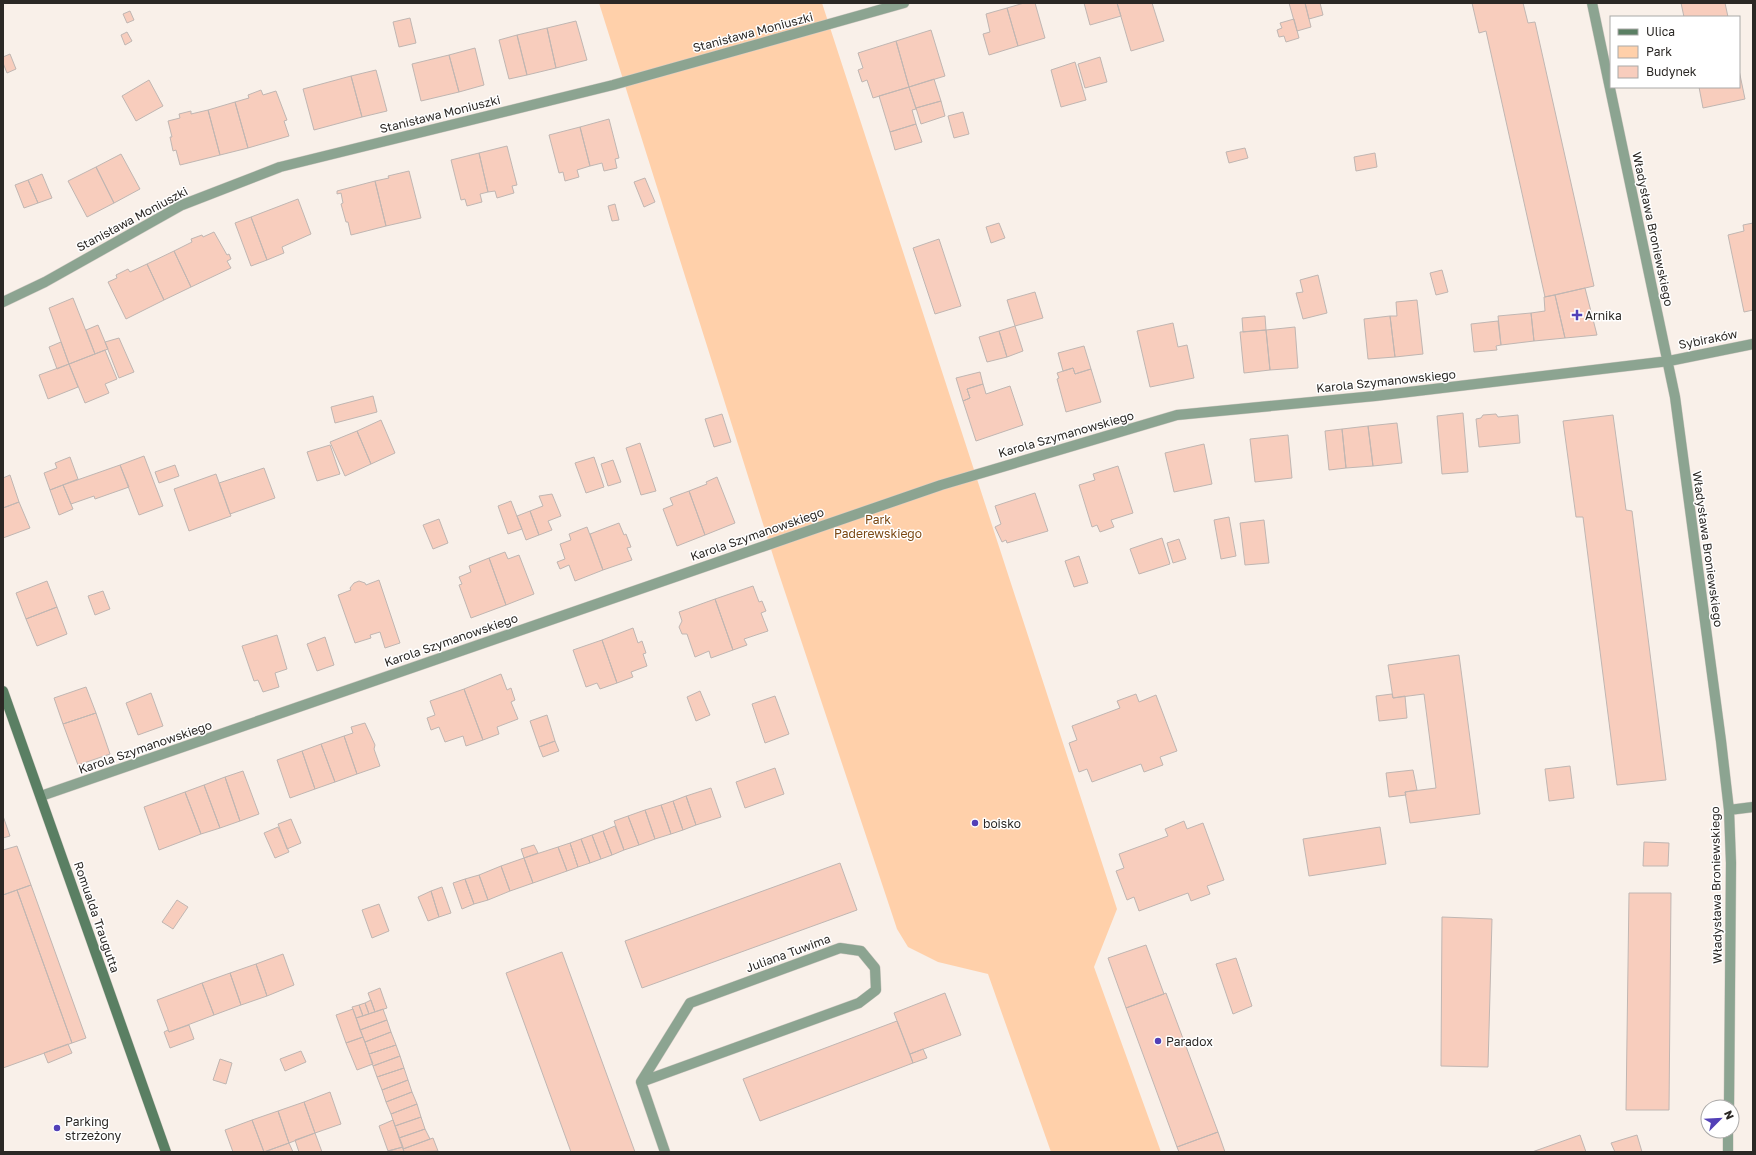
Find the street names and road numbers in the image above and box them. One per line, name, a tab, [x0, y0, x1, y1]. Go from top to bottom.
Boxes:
street label: Stanisława Moniuszki	[691, 9, 815, 55]
street label: Stanisława Moniuszki	[378, 92, 502, 136]
street label: Władysława Broniewskiego	[1629, 150, 1677, 308]
street label: Stanisława Moniuszki	[74, 183, 190, 255]
street label: Sybiraków	[1677, 326, 1739, 352]
street label: Karola Szymanowskiego	[1315, 366, 1457, 396]
street label: Karola Szymanowskiego	[996, 407, 1136, 461]
street label: Władysława Broniewskiego	[1690, 470, 1726, 628]
street label: Karola Szymanowskiego	[688, 504, 826, 564]
street label: Karola Szymanowskiego	[382, 610, 520, 670]
street label: Karola Szymanowskiego	[76, 717, 214, 777]
street label: Władysława Broniewskiego	[1707, 806, 1725, 964]
street label: Romualda Traugutta	[71, 859, 123, 975]
street label: Juliana Tuwima	[744, 931, 832, 975]

